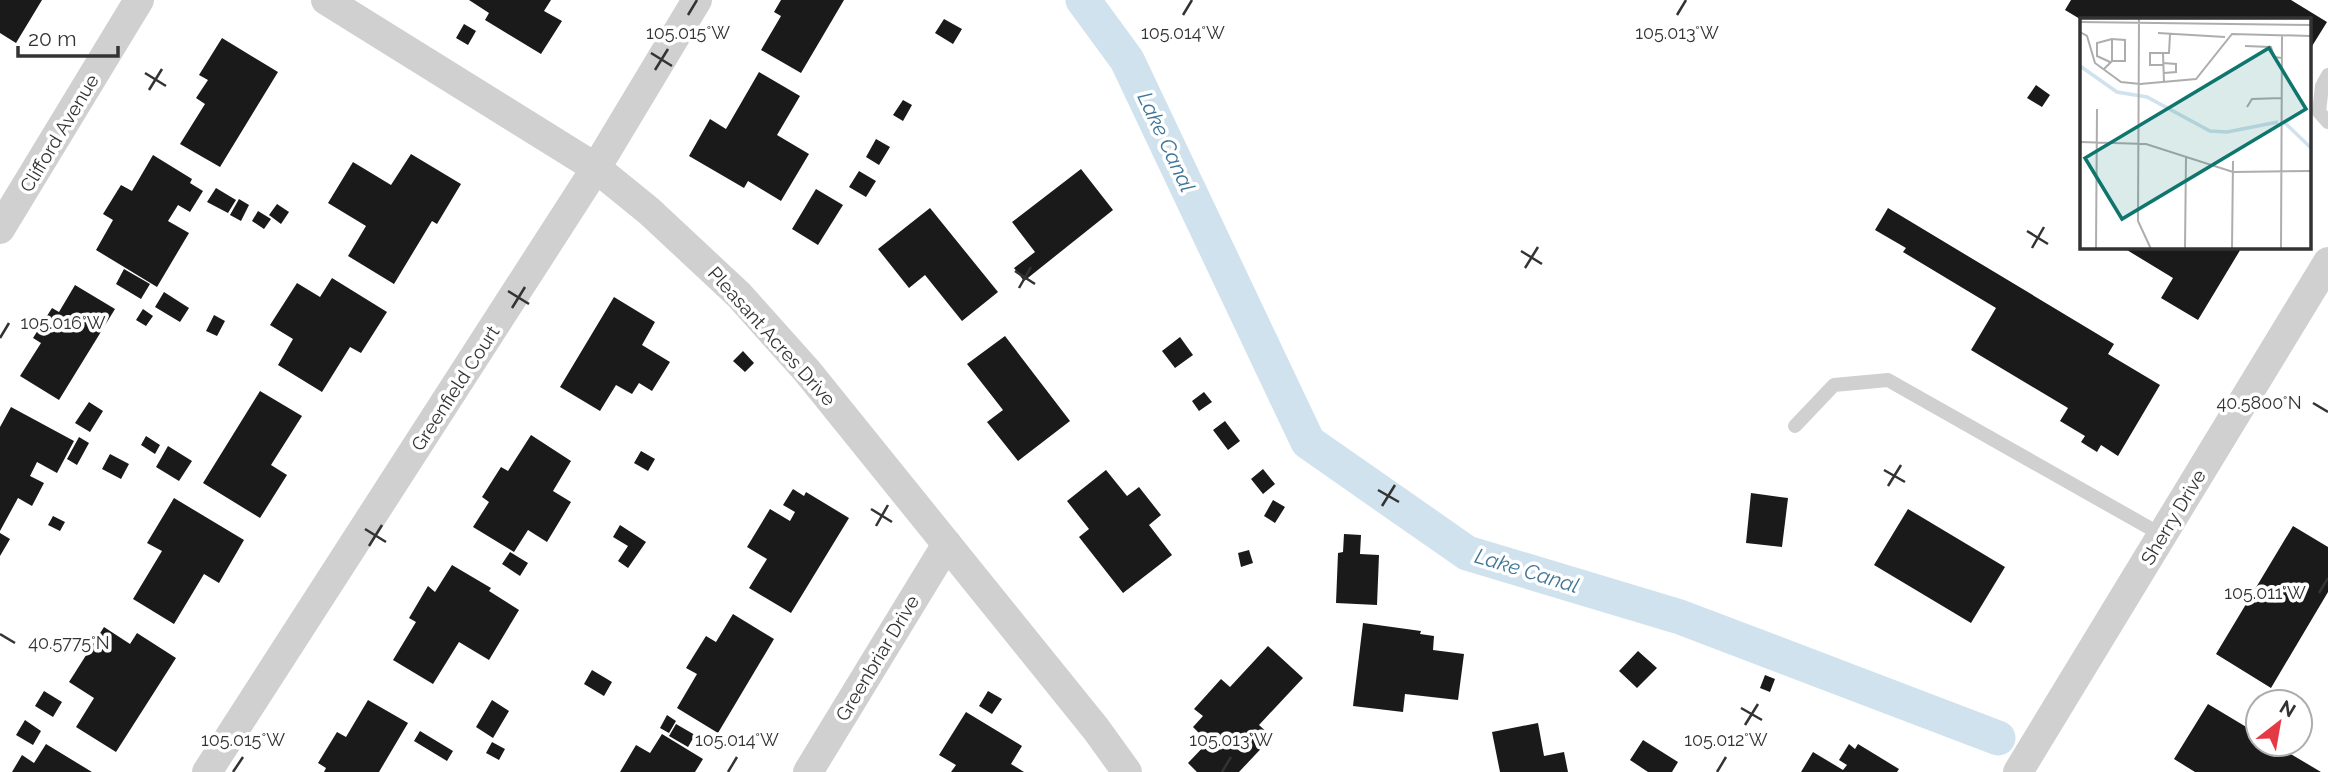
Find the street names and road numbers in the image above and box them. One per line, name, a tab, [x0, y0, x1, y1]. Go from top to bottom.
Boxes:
street label: Clifford Avenue	[15, 70, 103, 196]
street label: Pleasant Acres Drive	[704, 262, 840, 410]
street label: Greenfield Court	[406, 321, 504, 455]
street label: Sherry Drive	[2136, 465, 2210, 569]
street label: Greenbriar Drive	[831, 591, 923, 725]

